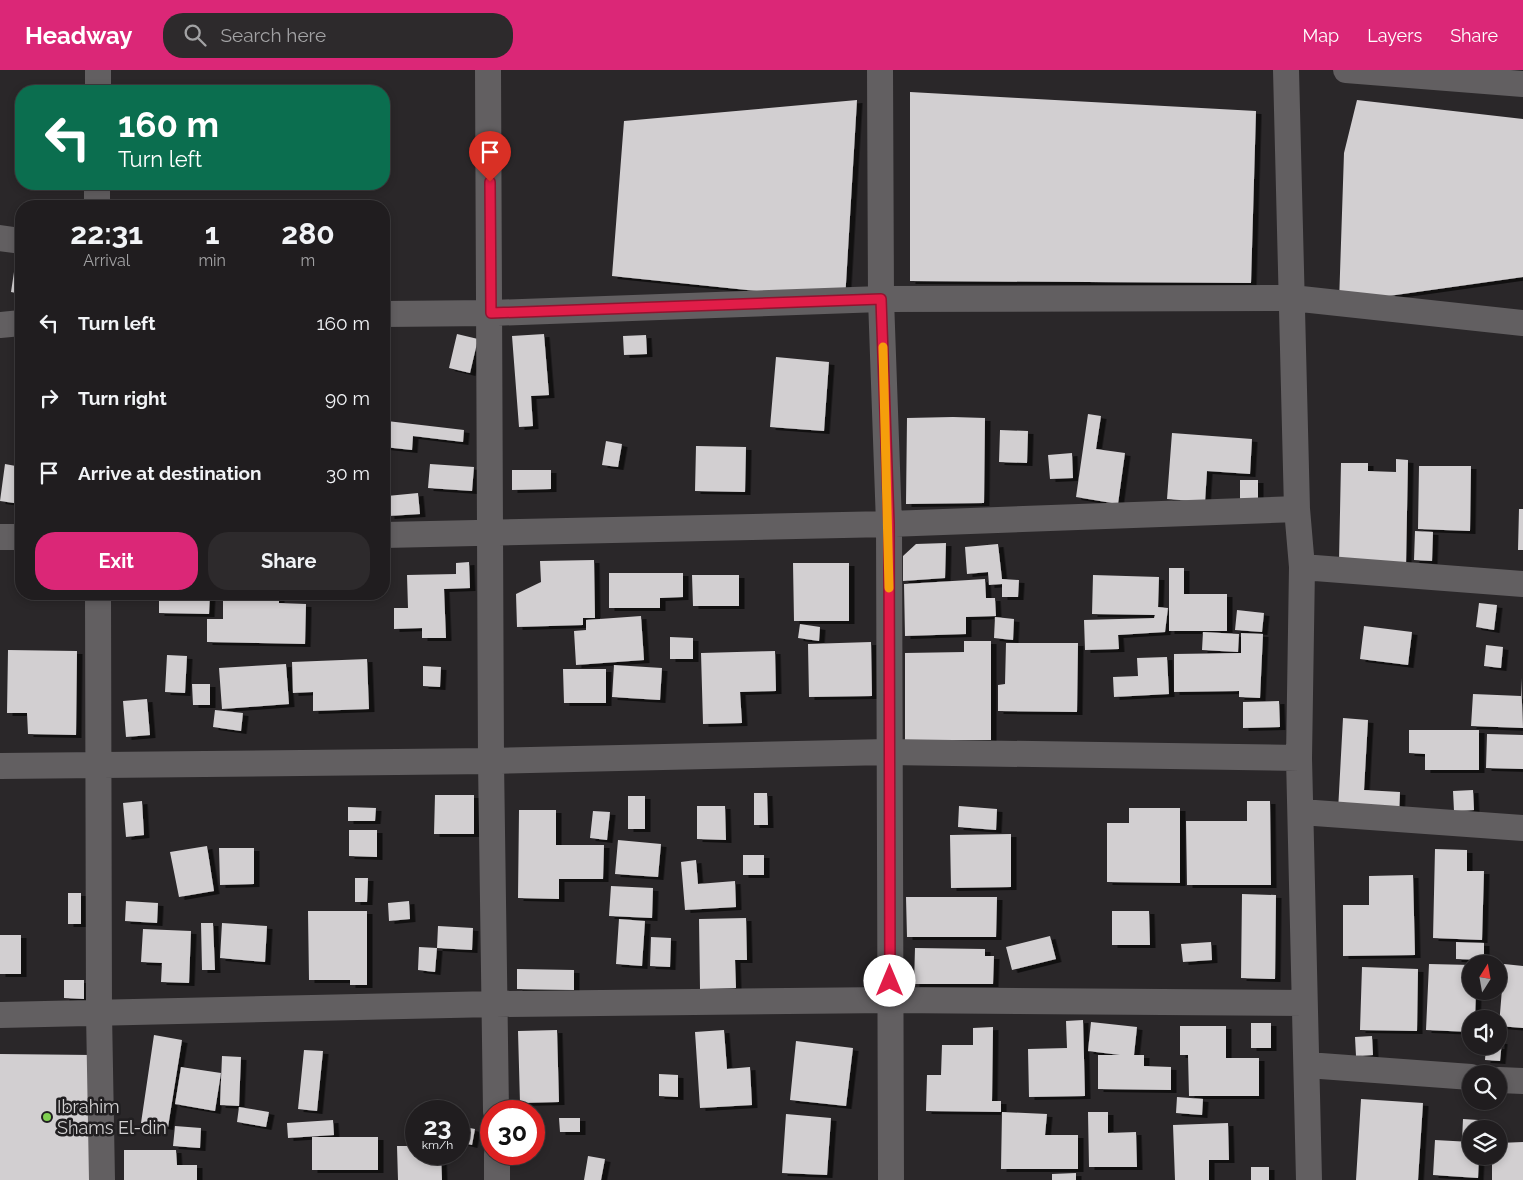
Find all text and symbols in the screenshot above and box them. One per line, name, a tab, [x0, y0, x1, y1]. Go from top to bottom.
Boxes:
search box	[163, 13, 513, 58]
text: Headway	[25, 21, 133, 50]
icon: search	[181, 21, 209, 49]
text: Search here	[221, 24, 326, 46]
text: Map	[1303, 25, 1339, 46]
text: Layers	[1367, 25, 1422, 46]
text: Share	[1450, 25, 1498, 46]
text: 160 m	[118, 104, 219, 145]
icon: left	[35, 105, 100, 170]
pin	[469, 131, 511, 182]
icon: arrive	[476, 138, 504, 166]
text: Turn left	[118, 146, 202, 172]
text: 22:31	[70, 216, 143, 251]
text: 1	[205, 216, 220, 251]
text: 280	[281, 216, 335, 251]
text: Arrival	[83, 251, 130, 270]
text: min	[198, 251, 226, 270]
text: m	[301, 251, 315, 270]
icon: left	[35, 309, 63, 337]
text: Turn left	[78, 312, 155, 334]
text: 160 m	[316, 312, 370, 334]
icon: right	[35, 384, 63, 412]
text: Turn right	[78, 387, 167, 409]
text: 90 m	[325, 387, 370, 409]
icon: arrive	[35, 459, 63, 487]
text: Arrive at destination	[78, 462, 262, 484]
text: 30 m	[326, 462, 370, 484]
button: Exit	[35, 532, 198, 590]
button: Share	[208, 532, 370, 590]
position arrow	[863, 954, 915, 1006]
north arrow	[1462, 955, 1508, 1000]
map controls	[1462, 955, 1507, 1165]
button: sound	[1462, 1010, 1507, 1055]
button: search	[1462, 1065, 1507, 1110]
place label: Ibrahim Shams El-din	[57, 1096, 167, 1138]
speed limit sign: 30	[480, 1100, 545, 1165]
marker: Ibrahim Shams El-din	[41, 1111, 53, 1123]
text: 23	[423, 1111, 452, 1141]
button: layers	[1462, 1120, 1507, 1165]
text: km/h	[422, 1138, 453, 1152]

